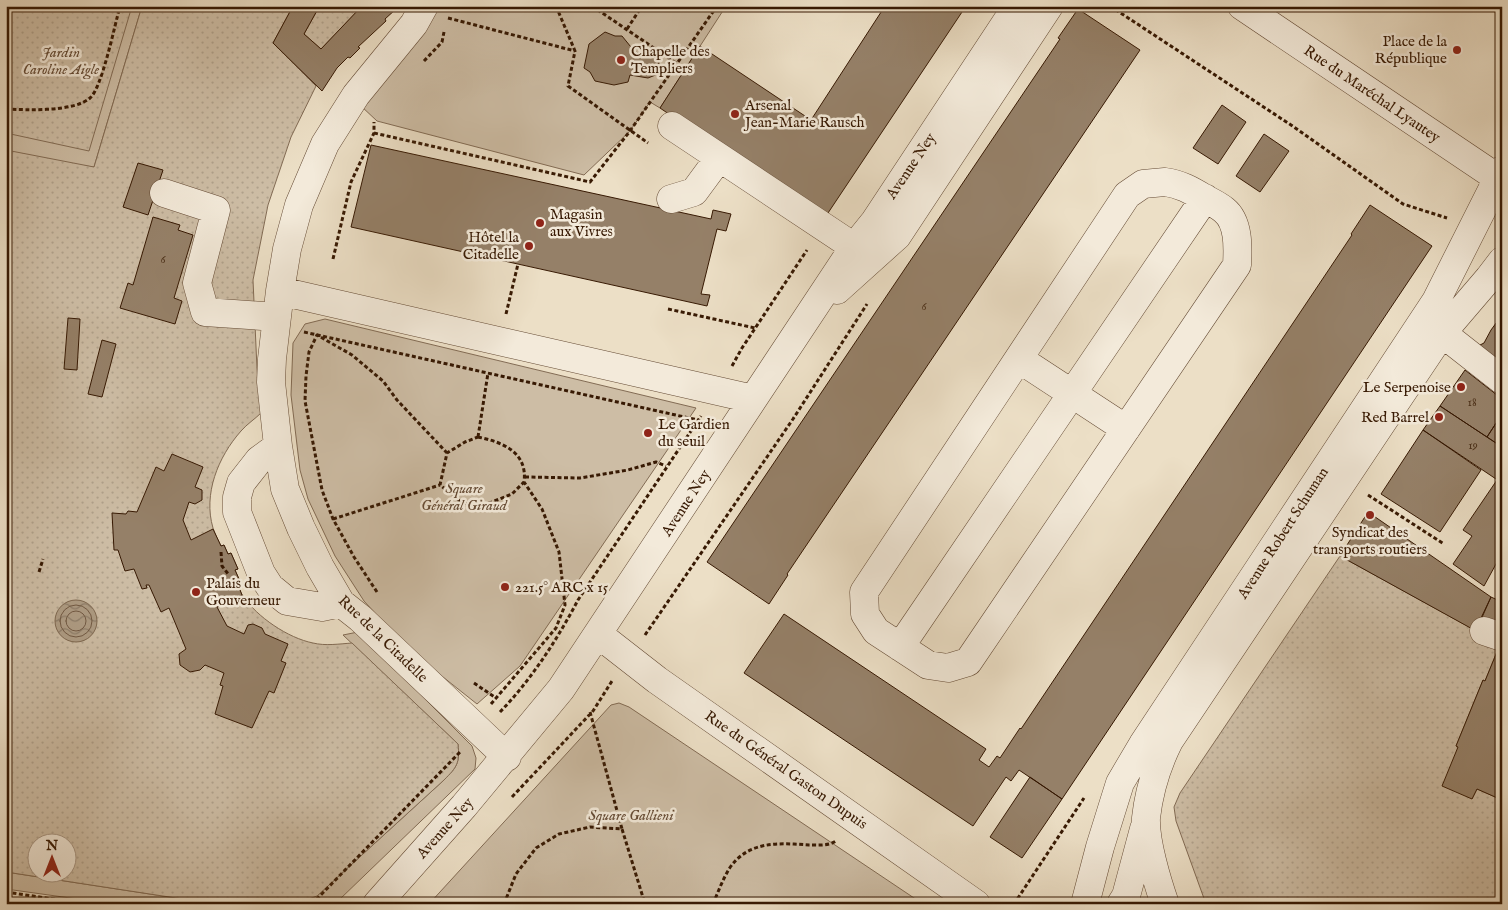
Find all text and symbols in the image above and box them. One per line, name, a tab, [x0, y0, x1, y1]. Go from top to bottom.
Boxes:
place label: Place de la République	[1375, 32, 1448, 68]
street label: Rue du Maréchal Lyautey	[1300, 41, 1445, 147]
place label: Chapelle des Templiers	[631, 42, 710, 78]
park label: Jardin Caroline Aigle	[23, 43, 99, 80]
marker: Place de la République	[1451, 44, 1463, 56]
marker: Chapelle des Templiers	[615, 54, 627, 66]
place label: Arsenal Jean-Marie Rausch	[743, 96, 865, 132]
marker: Arsenal Jean-Marie Rausch	[729, 108, 741, 120]
street label: Avenue Ney	[881, 129, 940, 204]
place label: Magasin aux Vivres	[550, 205, 613, 241]
marker: Magasin aux Vivres	[534, 217, 546, 229]
place label: Hôtel la Citadelle	[463, 228, 520, 264]
marker: Hôtel la Citadelle	[523, 240, 535, 252]
house number: 6	[160, 252, 166, 267]
house number: 6	[921, 299, 927, 314]
place label: Le Serpenoise	[1363, 378, 1451, 397]
marker: Le Serpenoise	[1455, 381, 1467, 393]
house number: 18	[1467, 395, 1477, 410]
place label: Red Barrel	[1361, 408, 1430, 427]
marker: Red Barrel	[1433, 411, 1445, 423]
place label: Le Gardien du seuil	[658, 415, 730, 451]
marker: Le Gardien du seuil	[642, 427, 654, 439]
house number: 19	[1468, 438, 1478, 453]
street label: Avenue Robert Schuman	[1233, 464, 1333, 603]
street label: Avenue Ney	[657, 465, 715, 541]
park label: Square Général Giraud	[421, 479, 508, 515]
marker: Syndicat des transports routiers	[1364, 509, 1376, 521]
place label: Syndicat des transports routiers	[1313, 523, 1427, 559]
place label: Palais du Gouverneur	[206, 574, 281, 610]
place label: 221.5° ARC x 15	[515, 578, 609, 597]
marker: 221.5° ARC x 15	[499, 581, 511, 593]
marker: Palais du Gouverneur	[190, 586, 202, 598]
street label: Rue de la Citadelle	[334, 591, 432, 687]
street label: Rue du Général Gaston Dupuis	[701, 706, 871, 834]
street label: Avenue Ney	[412, 793, 478, 863]
park label: Square Gallieni	[588, 806, 675, 825]
north arrow	[28, 832, 78, 882]
text: N	[45, 837, 58, 855]

